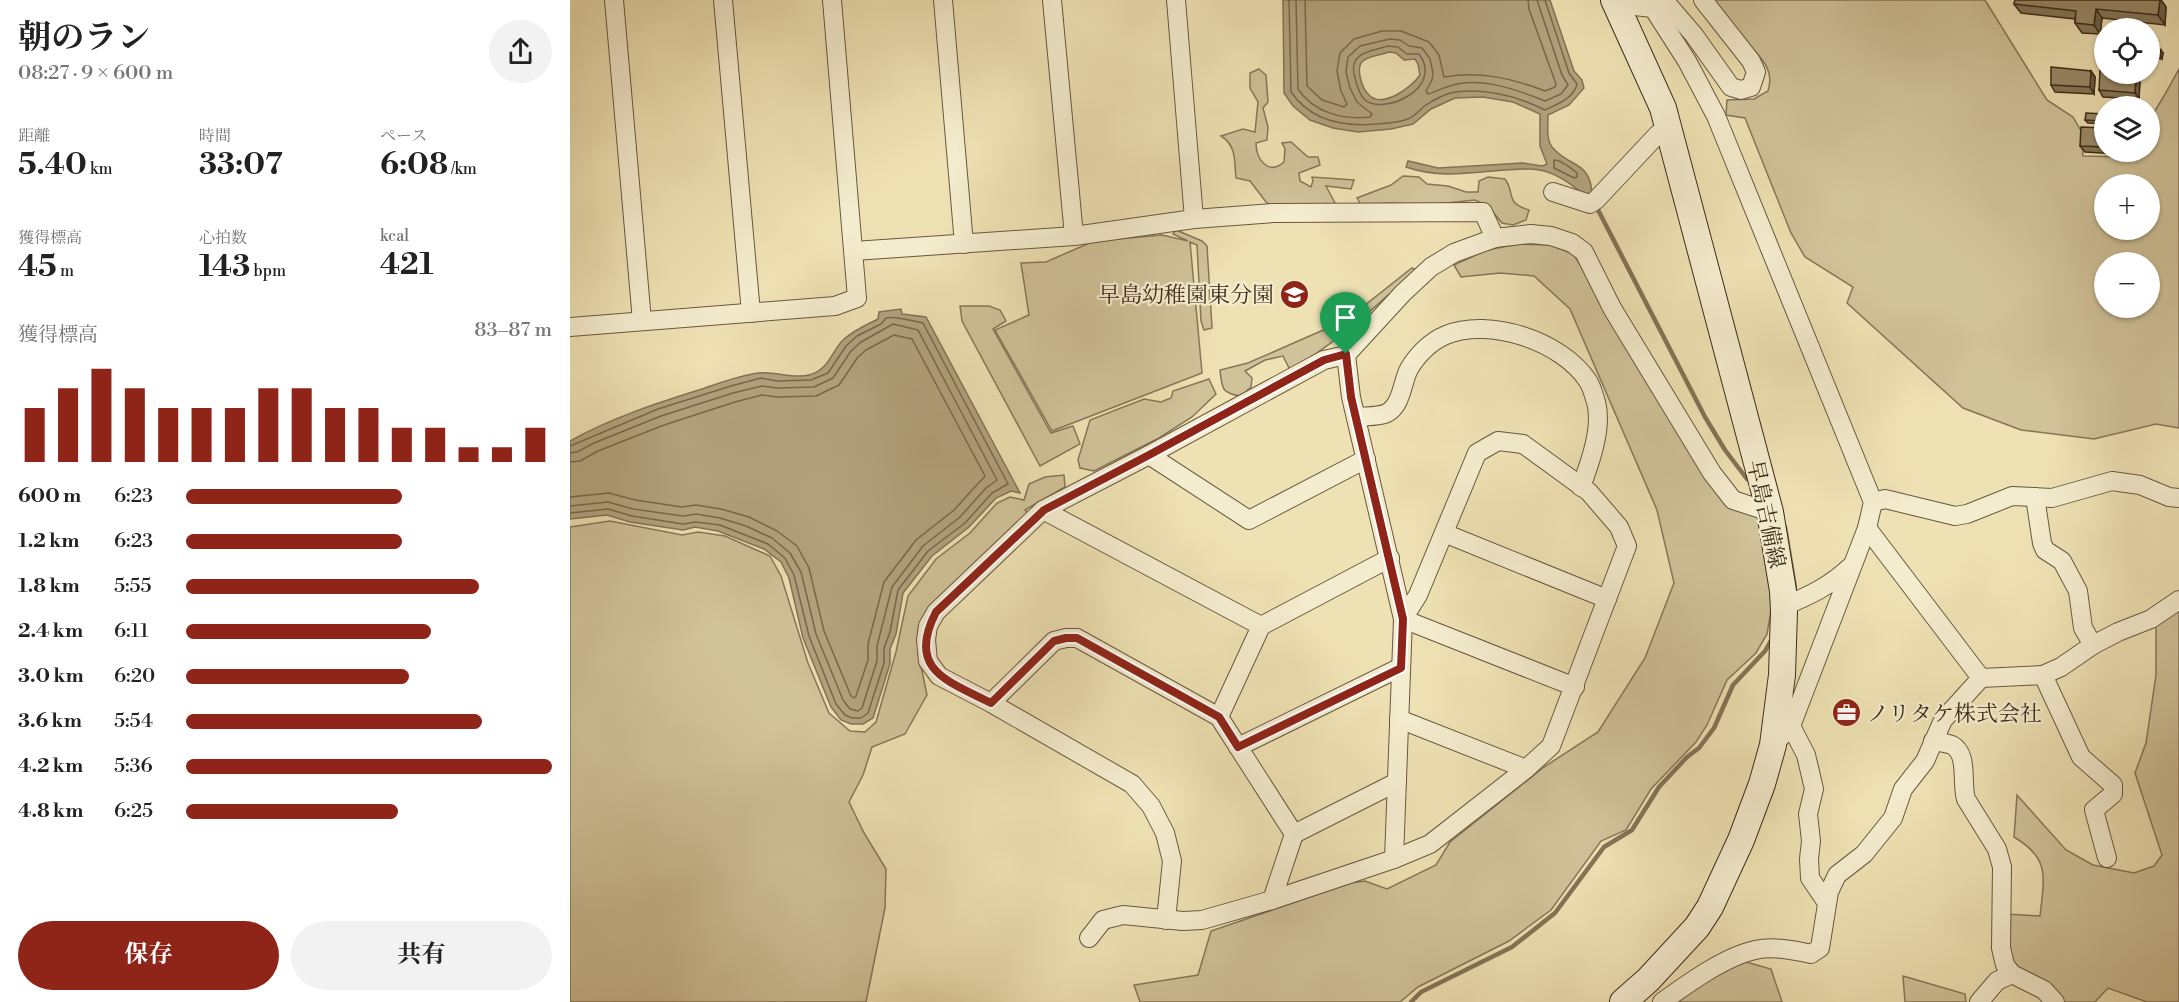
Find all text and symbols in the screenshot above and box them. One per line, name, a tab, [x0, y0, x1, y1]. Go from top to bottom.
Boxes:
text: 朝のラン	[18, 18, 150, 59]
map controls	[2094, 18, 2160, 318]
button: locate	[2094, 18, 2160, 84]
button: share	[489, 20, 552, 83]
text: 08:27 · 9 × 600 m	[18, 61, 173, 86]
button: layers	[2094, 96, 2160, 162]
text: 距離	[18, 126, 50, 146]
text: 時間	[199, 126, 231, 146]
text: ペース	[380, 126, 427, 146]
text: 5.40	[18, 146, 87, 184]
text: 33:07	[199, 146, 283, 184]
text: 6:08	[380, 146, 448, 184]
text: km	[87, 159, 112, 179]
text: /km	[448, 159, 477, 179]
button: +	[2094, 174, 2160, 240]
text: kcal	[380, 226, 409, 246]
text: 獲得標高	[18, 228, 82, 248]
text: 心拍数	[199, 228, 247, 248]
text: 421	[380, 246, 434, 284]
text: 45	[18, 248, 57, 286]
text: 143	[199, 248, 250, 286]
button: −	[2094, 252, 2160, 318]
text: m	[57, 261, 74, 281]
text: bpm	[250, 261, 286, 281]
school or university icon: 早島幼稚園東分園	[1279, 278, 1311, 310]
place label: 早島幼稚園東分園	[1098, 282, 1274, 309]
pin	[1320, 292, 1371, 354]
icon: arrive	[1329, 301, 1362, 334]
text: 83–87 m	[474, 318, 552, 343]
text: 獲得標高	[18, 323, 98, 348]
street label: 早島吉備線	[1741, 458, 1790, 571]
text: 600 m	[18, 484, 81, 509]
text: 6:23	[114, 484, 153, 509]
text: 1.2 km	[18, 529, 80, 554]
text: 6:23	[114, 529, 153, 554]
text: 1.8 km	[18, 574, 80, 599]
text: 5:55	[114, 574, 152, 599]
text: 2.4 km	[18, 619, 83, 644]
text: 6:11	[114, 619, 149, 644]
text: 3.0 km	[18, 664, 84, 689]
text: 6:20	[114, 664, 155, 689]
office icon: ノリタケ株式会社	[1830, 697, 1862, 729]
place label: ノリタケ株式会社	[1867, 701, 2042, 728]
text: 3.6 km	[18, 709, 82, 734]
text: 5:54	[114, 709, 153, 734]
text: 4.2 km	[18, 754, 83, 779]
text: 5:36	[114, 754, 153, 779]
text: 4.8 km	[18, 799, 83, 824]
text: 6:25	[114, 799, 153, 824]
button: 保存	[18, 921, 279, 990]
button: 共有	[291, 921, 552, 990]

